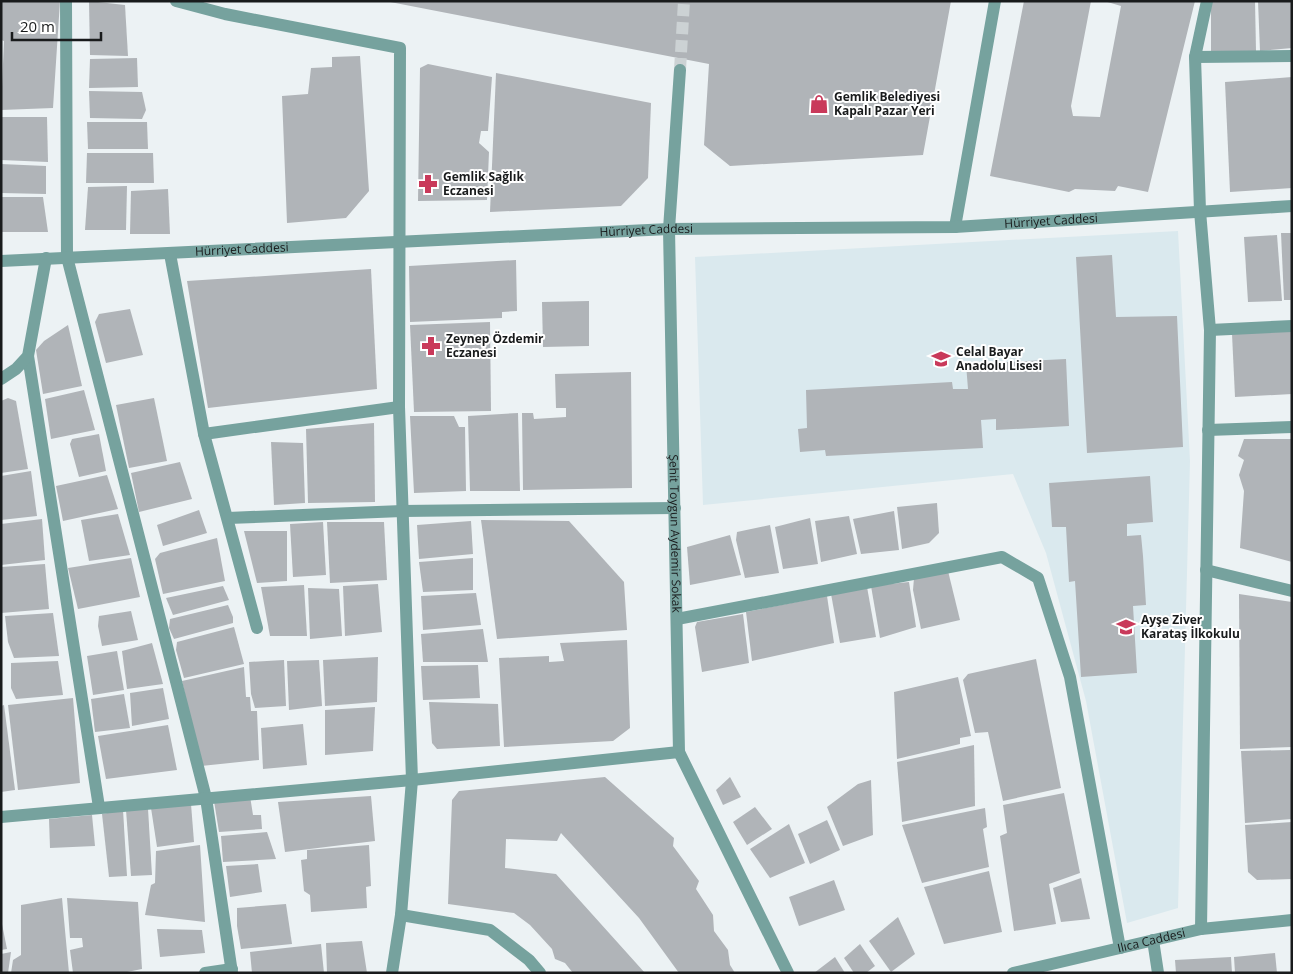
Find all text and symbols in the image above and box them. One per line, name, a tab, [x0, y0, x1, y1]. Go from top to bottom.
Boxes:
scale bar	[12, 10, 101, 42]
text: 20 m	[20, 16, 55, 36]
place label: Gemlik Belediyesi Kapalı Pazar Yeri	[834, 88, 940, 119]
shop icon: Gemlik Belediyesi Kapalı Pazar Yeri	[808, 93, 830, 115]
place label: Gemlik Sağlık Eczanesi	[443, 168, 524, 199]
pharmacy icon: Gemlik Sağlık Eczanesi	[417, 173, 439, 195]
street label: Hürriyet Caddesi	[1004, 209, 1098, 232]
street label: Hürriyet Caddesi	[599, 220, 693, 240]
street label: Hürriyet Caddesi	[195, 238, 289, 260]
place label: Zeynep Özdemir Eczanesi	[446, 330, 544, 361]
pharmacy icon: Zeynep Özdemir Eczanesi	[420, 335, 442, 357]
place label: Celal Bayar Anadolu Lisesi	[956, 343, 1042, 374]
school or university icon: Celal Bayar Anadolu Lisesi	[930, 348, 952, 370]
street label: Şehit Toygun Aydemir Sokak	[665, 454, 685, 614]
place label: Ayşe Ziver Karataş İlkokulu	[1141, 611, 1240, 642]
school or university icon: Ayşe Ziver Karataş İlkokulu	[1115, 616, 1137, 638]
street label: Ilıca Caddesi	[1115, 924, 1187, 956]

